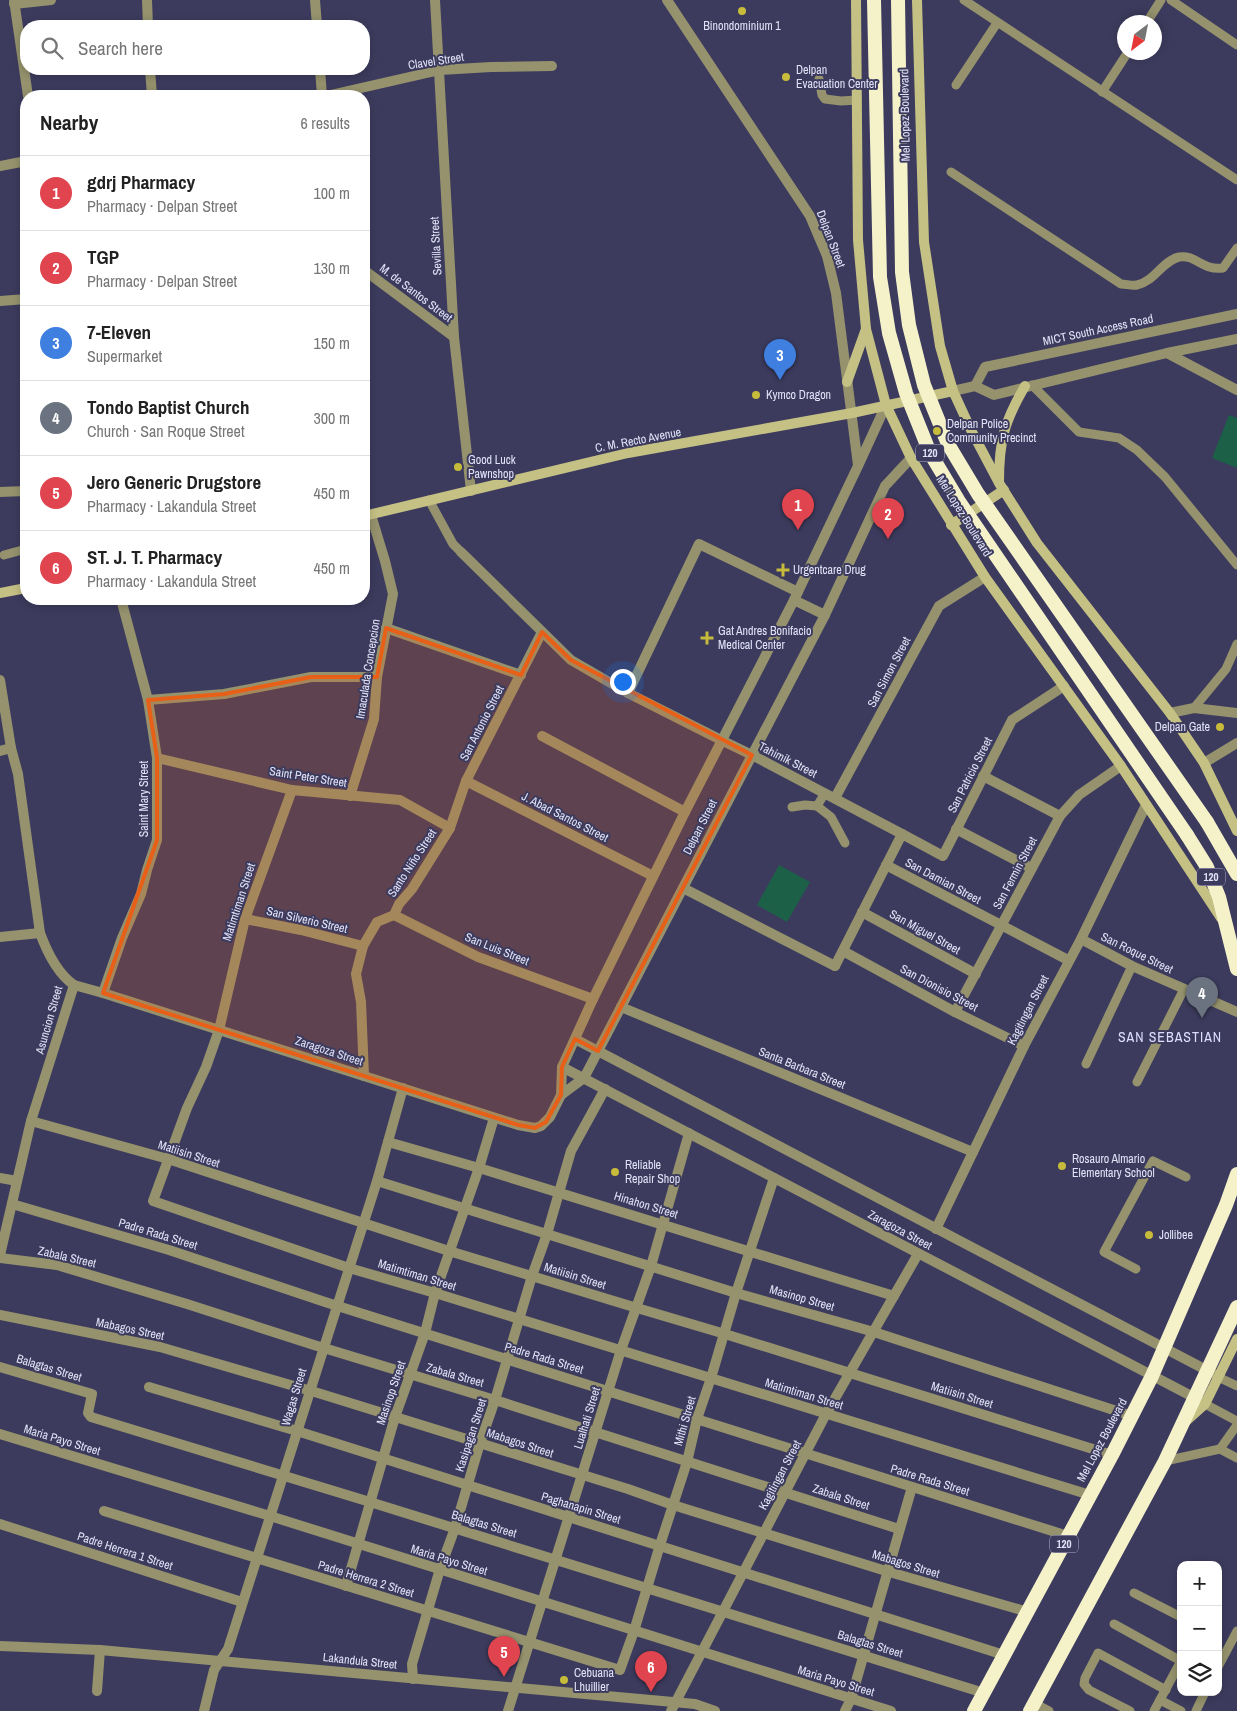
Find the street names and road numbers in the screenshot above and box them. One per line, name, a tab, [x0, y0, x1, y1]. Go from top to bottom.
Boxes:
street label: Clavel Street	[407, 49, 465, 73]
street label: Mel Lopez Boulevard	[896, 69, 914, 161]
street label: Delpan Street	[813, 208, 849, 270]
street label: Sevilla Street	[426, 216, 446, 276]
street label: M. de Santos Street	[376, 260, 456, 326]
street label: MICT South Access Road	[1041, 310, 1155, 350]
street label: C. M. Recto Avenue	[594, 424, 682, 456]
road number: 120	[916, 444, 944, 462]
street label: Mel Lopez Boulevard	[933, 473, 995, 559]
street label: Imaculada Concepcion	[352, 618, 384, 720]
street label: San Simon Street	[864, 634, 914, 710]
street label: San Antonio Street	[456, 682, 508, 763]
street label: San Patricio Street	[944, 734, 996, 816]
street label: Tahimik Street	[756, 738, 820, 782]
street label: Saint Mary Street	[136, 760, 152, 837]
street label: Saint Peter Street	[268, 763, 348, 791]
street label: J. Abad Santos Street	[519, 788, 611, 846]
street label: Delpan Street	[679, 796, 721, 857]
street label: Santo Niño Street	[384, 826, 440, 900]
street label: San Fermin Street	[989, 834, 1041, 912]
street label: San Damian Street	[902, 854, 984, 908]
street label: Matimtiman Street	[219, 861, 259, 943]
road number: 120	[1197, 869, 1225, 886]
street label: San Silverio Street	[265, 903, 349, 937]
street label: San Miguel Street	[887, 906, 964, 958]
street label: San Luis Street	[463, 929, 532, 969]
street label: San Roque Street	[1098, 929, 1176, 977]
street label: San Dionisio Street	[897, 961, 981, 1015]
street label: Kagitingan Street	[1003, 972, 1053, 1048]
street label: Asuncion Street	[31, 984, 66, 1057]
street label: Zaragoza Street	[293, 1032, 365, 1070]
street label: Santa Barbara Street	[756, 1043, 848, 1093]
street label: Matiisin Street	[156, 1137, 222, 1172]
street label: Hinahon Street	[612, 1188, 680, 1222]
street label: Zaragoza Street	[865, 1206, 935, 1254]
street label: Padre Rada Street	[117, 1214, 200, 1254]
street label: Zabala Street	[36, 1243, 98, 1271]
street label: Matimtiman Street	[376, 1256, 458, 1295]
street label: Matiisin Street	[542, 1259, 608, 1293]
street label: Masinop Street	[768, 1281, 837, 1315]
street label: Mabagos Street	[94, 1314, 166, 1344]
street label: Padre Rada Street	[503, 1338, 586, 1378]
street label: Balagtas Street	[14, 1351, 84, 1386]
street label: Masinop Street	[373, 1359, 410, 1427]
street label: Zabala Street	[424, 1359, 486, 1391]
street label: Wagas Street	[278, 1366, 310, 1428]
street label: Matimtiman Street	[763, 1375, 845, 1414]
street label: Matiisin Street	[929, 1378, 995, 1412]
street label: Lualhati Street	[570, 1385, 604, 1451]
street label: Mithi Street	[670, 1394, 700, 1448]
street label: Mel Lopez Boulevard	[1073, 1395, 1131, 1485]
street label: Kasipagan Street	[452, 1396, 490, 1474]
street label: Maria Payo Street	[22, 1421, 103, 1459]
street label: Mabagos Street	[484, 1425, 556, 1461]
street label: Kagitingan Street	[755, 1437, 805, 1513]
street label: Padre Rada Street	[889, 1460, 972, 1500]
street label: Zabala Street	[810, 1480, 872, 1514]
street label: Paghanapin Street	[539, 1488, 623, 1528]
street label: Balagtas Street	[449, 1507, 519, 1542]
street label: Padre Herrera 1 Street	[75, 1528, 175, 1574]
road number: 120	[1050, 1536, 1078, 1552]
street label: Maria Payo Street	[409, 1541, 490, 1579]
street label: Mabagos Street	[870, 1546, 942, 1582]
street label: Padre Herrera 2 Street	[316, 1557, 416, 1601]
street label: Balagtas Street	[835, 1627, 905, 1662]
street label: Lakandula Street	[322, 1649, 398, 1673]
street label: Maria Payo Street	[796, 1662, 877, 1700]

